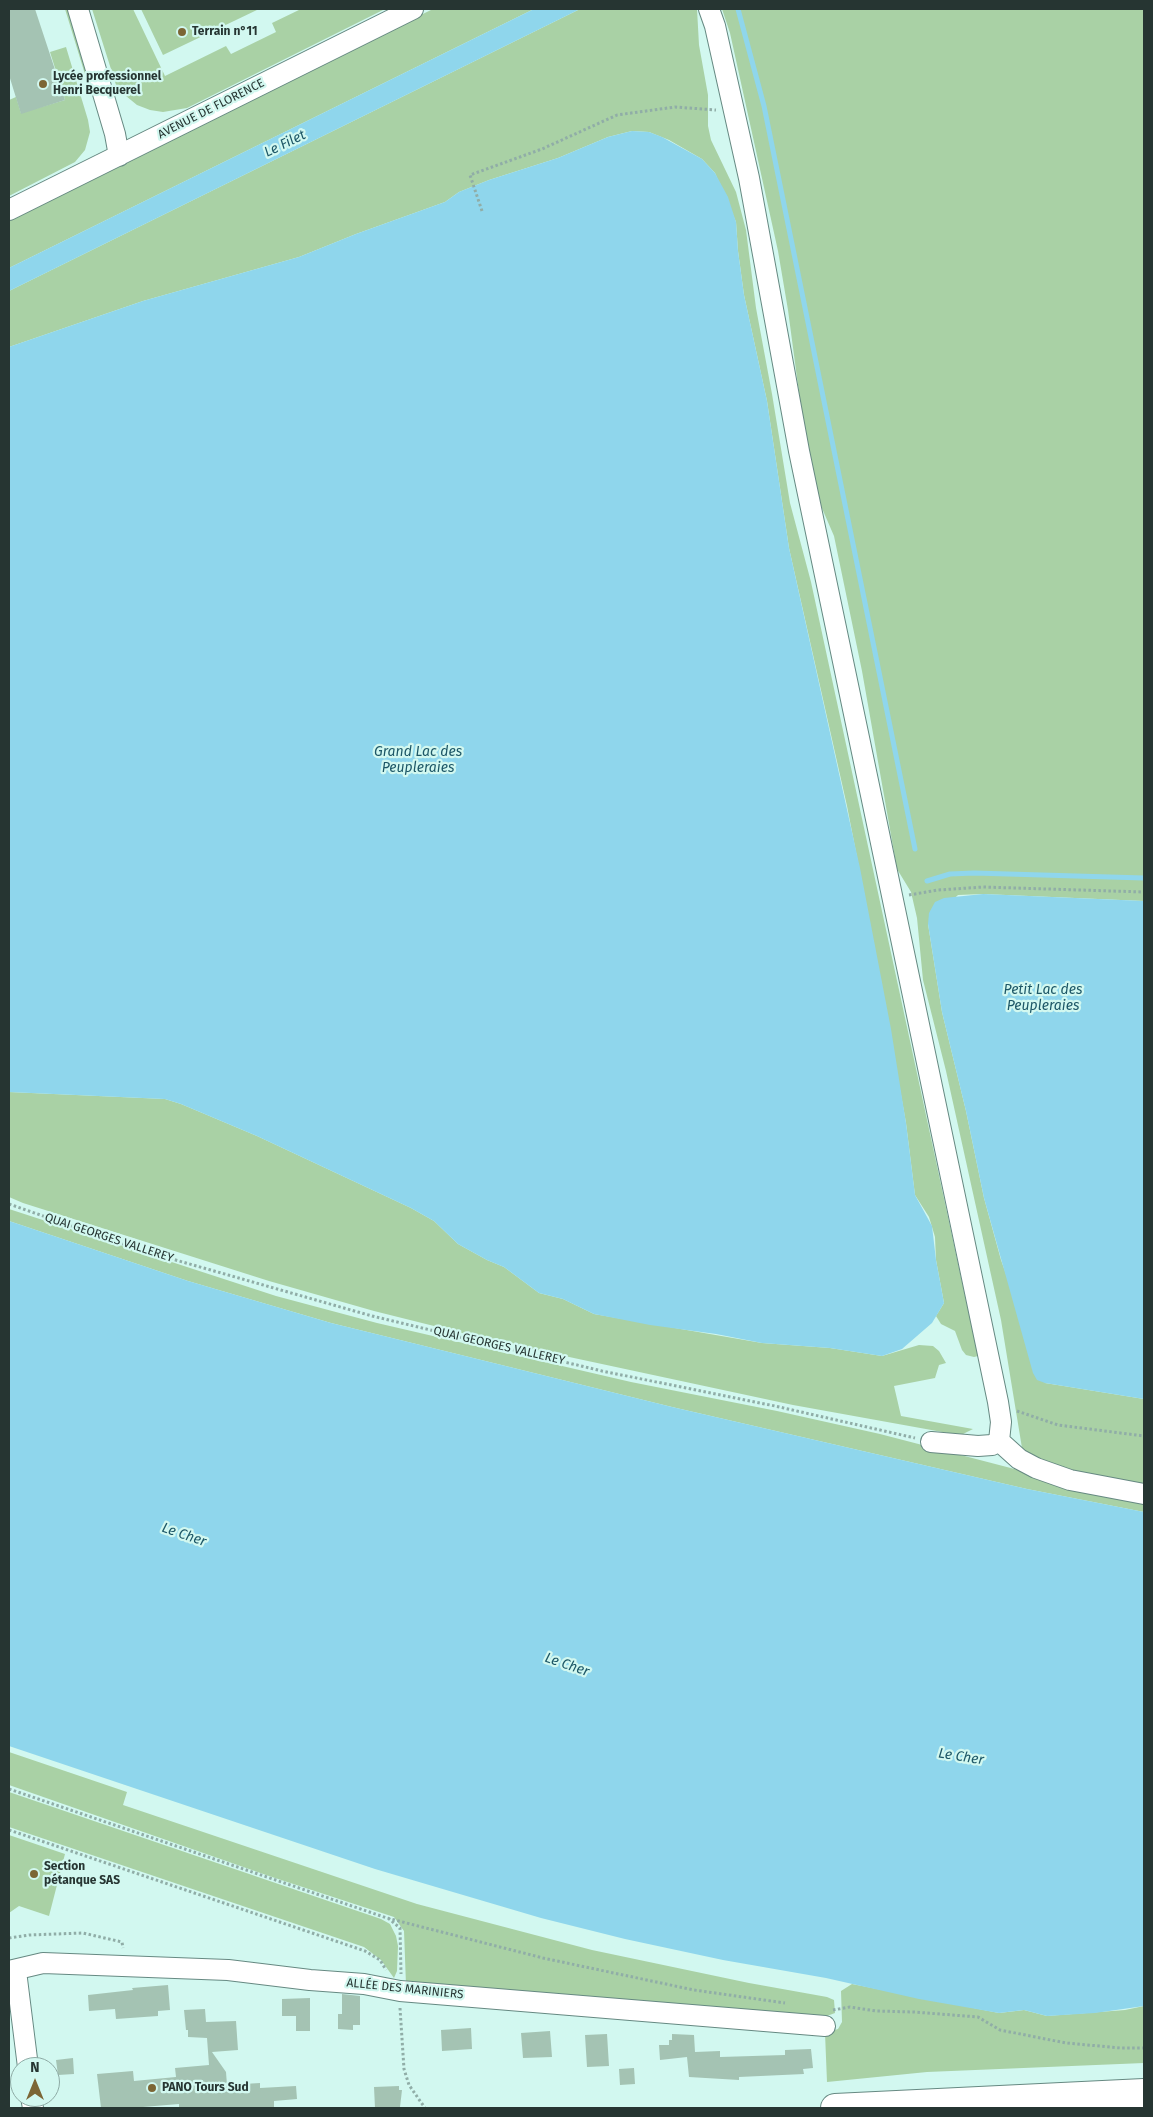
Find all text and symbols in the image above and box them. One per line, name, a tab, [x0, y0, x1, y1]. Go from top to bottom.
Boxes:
place label: Terrain n°11	[192, 25, 257, 39]
marker: Terrain n°11	[176, 26, 188, 38]
place label: Lycée professionnel Henri Becquerel	[53, 70, 161, 98]
street label: AVENUE DE FLORENCE	[155, 76, 267, 142]
marker: Lycée professionnel Henri Becquerel	[37, 78, 49, 90]
water label: Le Filet	[262, 127, 308, 161]
water label: Grand Lac des Peupleraies	[374, 744, 462, 776]
water label: Petit Lac des Peupleraies	[1004, 982, 1082, 1014]
street label: QUAI GEORGES VALLEREY	[43, 1210, 175, 1266]
street label: QUAI GEORGES VALLEREY	[432, 1324, 566, 1368]
water label: Le Cher	[160, 1520, 208, 1550]
water label: Le Cher	[543, 1650, 591, 1680]
water label: Le Cher	[937, 1745, 985, 1769]
place label: Section pétanque SAS	[44, 1860, 120, 1888]
marker: Section pétanque SAS	[28, 1868, 40, 1880]
street label: ALLÉE DES MARINIERS	[346, 1976, 464, 2002]
north arrow	[10, 2057, 60, 2107]
text: N	[30, 2059, 40, 2076]
place label: PANO Tours Sud	[162, 2081, 249, 2095]
marker: PANO Tours Sud	[146, 2082, 158, 2094]

